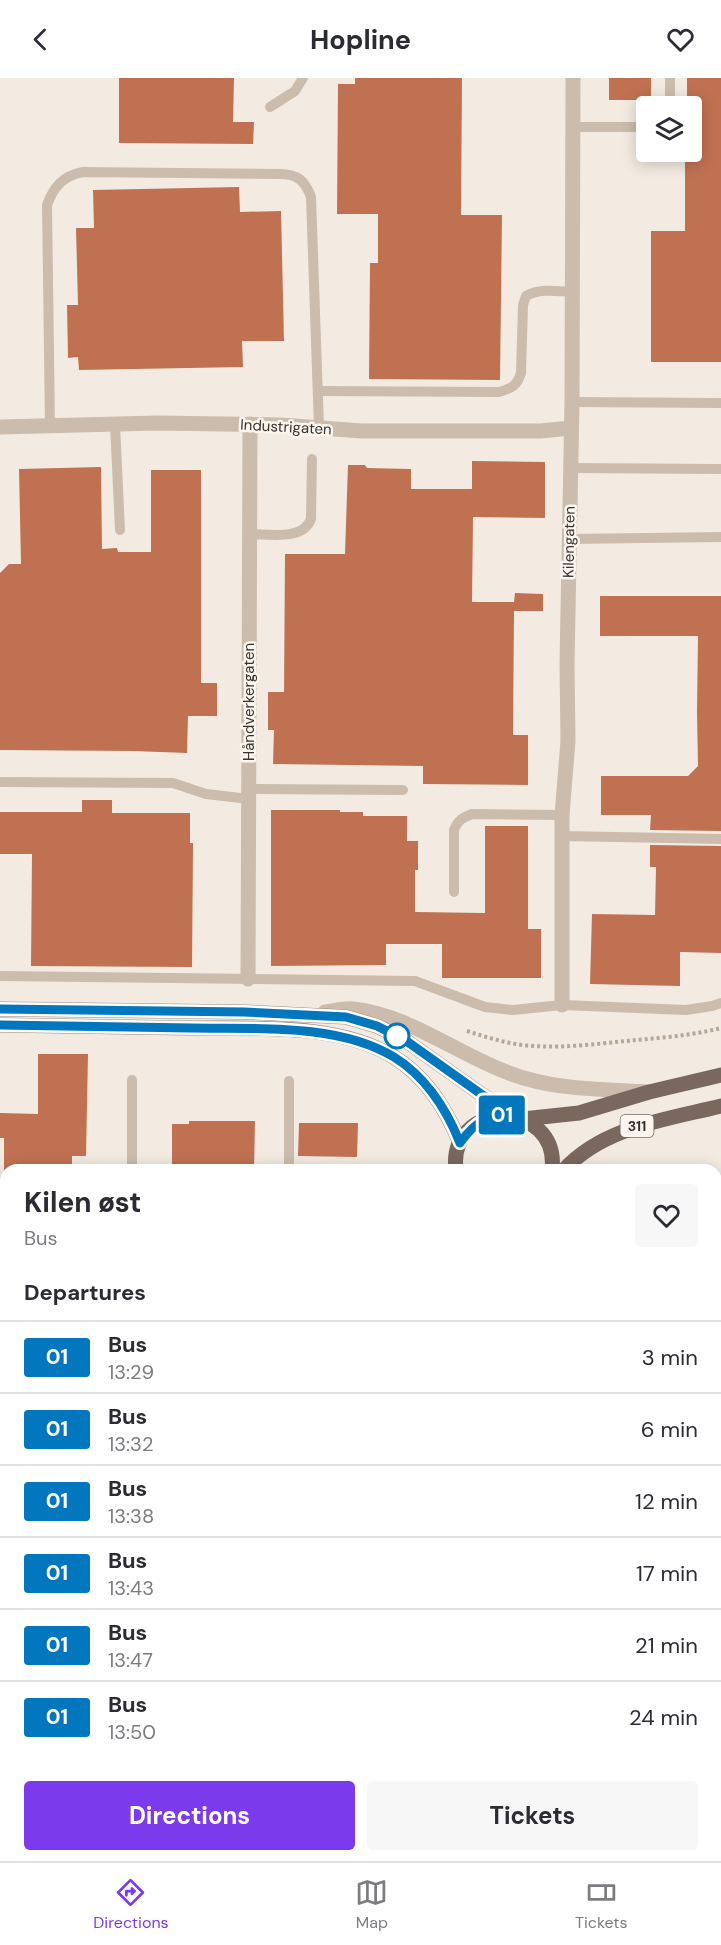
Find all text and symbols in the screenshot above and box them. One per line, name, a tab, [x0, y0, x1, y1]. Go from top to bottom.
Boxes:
text: Hopline	[310, 22, 411, 57]
icon: back	[24, 23, 57, 56]
icon: heart	[664, 23, 697, 56]
map controls	[636, 96, 702, 162]
button: layers	[636, 96, 702, 162]
street label: Industrigaten	[240, 415, 332, 439]
street label: Kilengaten	[558, 506, 580, 578]
street label: Håndverkergaten	[239, 643, 259, 761]
unlabelled marker	[384, 1023, 410, 1049]
line badge: 01	[475, 1096, 529, 1134]
text: 01	[491, 1101, 513, 1129]
road number: 311	[620, 1115, 654, 1137]
text: Kilen øst	[24, 1184, 141, 1221]
button: heart	[635, 1184, 698, 1247]
text: Bus	[24, 1225, 58, 1251]
text: Departures	[24, 1278, 146, 1307]
text: Bus	[108, 1330, 147, 1359]
text: 01	[46, 1343, 68, 1371]
text: 3 min	[642, 1343, 698, 1372]
text: 13:29	[108, 1359, 154, 1385]
text: Bus	[108, 1402, 147, 1431]
text: 01	[46, 1415, 68, 1443]
text: 6 min	[641, 1415, 698, 1444]
text: 13:32	[108, 1431, 153, 1457]
text: Bus	[108, 1474, 147, 1503]
text: 01	[46, 1487, 68, 1515]
text: 12 min	[635, 1487, 698, 1516]
text: 13:38	[108, 1503, 154, 1529]
text: Bus	[108, 1546, 147, 1575]
text: 01	[46, 1559, 68, 1587]
text: 17 min	[636, 1559, 698, 1588]
text: 13:43	[108, 1575, 154, 1601]
text: Bus	[108, 1618, 147, 1647]
text: 01	[46, 1631, 68, 1659]
text: 21 min	[635, 1631, 698, 1660]
text: 13:47	[108, 1647, 153, 1673]
text: Bus	[108, 1690, 147, 1719]
text: 01	[46, 1703, 68, 1731]
text: 24 min	[629, 1703, 698, 1732]
text: 13:50	[108, 1719, 156, 1745]
button: Directions	[24, 1781, 355, 1850]
button: Tickets	[367, 1781, 698, 1850]
tab: Directions	[93, 1876, 169, 1933]
tab: Map	[355, 1876, 388, 1933]
tab: Tickets	[575, 1876, 628, 1933]

